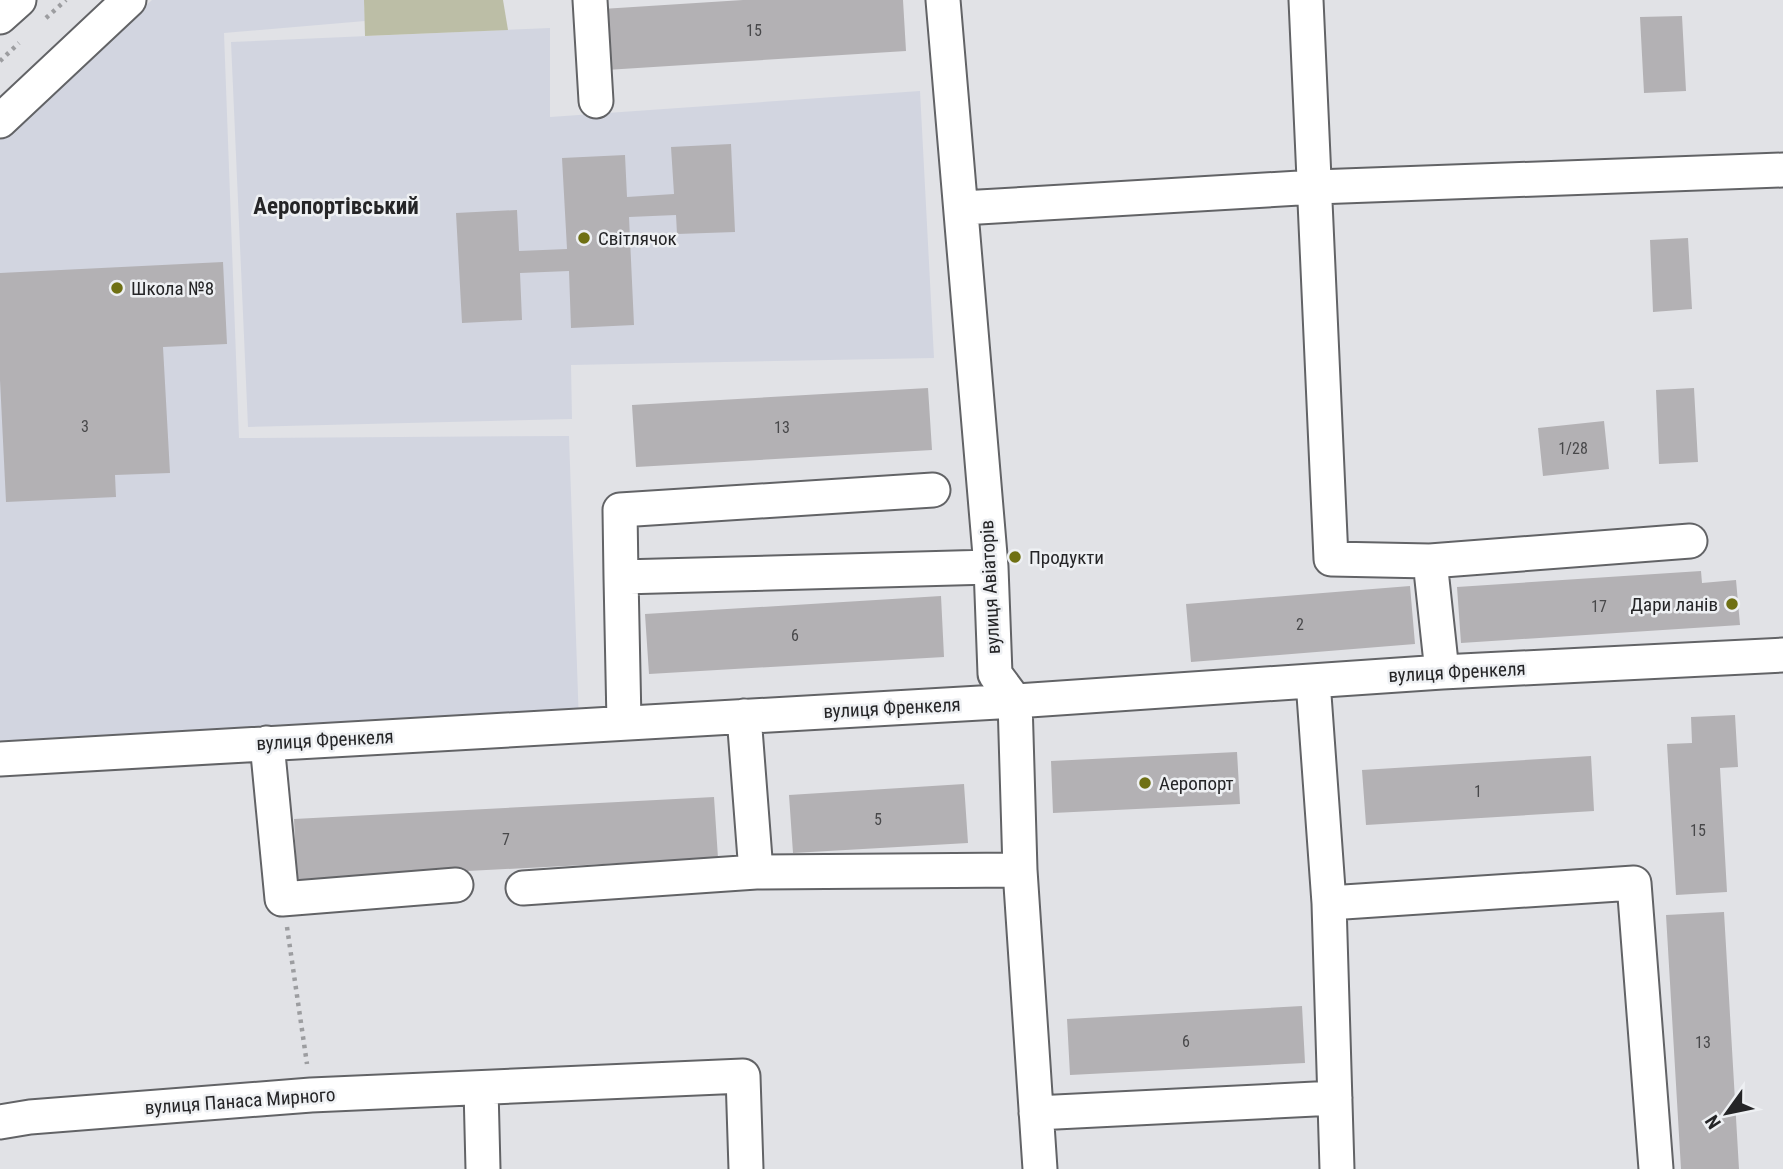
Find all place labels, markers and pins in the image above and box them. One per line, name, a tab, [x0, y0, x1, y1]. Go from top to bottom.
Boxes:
place label: Світлячок	[598, 227, 677, 250]
marker: Світлячок	[576, 230, 592, 246]
place label: Школа №8	[131, 277, 214, 300]
marker: Школа №8	[109, 280, 125, 296]
place label: Продукти	[1029, 546, 1104, 569]
marker: Продукти	[1007, 549, 1023, 565]
place label: Дари ланів	[1631, 593, 1718, 616]
marker: Дари ланів	[1724, 596, 1740, 612]
place label: Аеропорт	[1159, 772, 1234, 795]
marker: Аеропорт	[1137, 775, 1153, 791]

